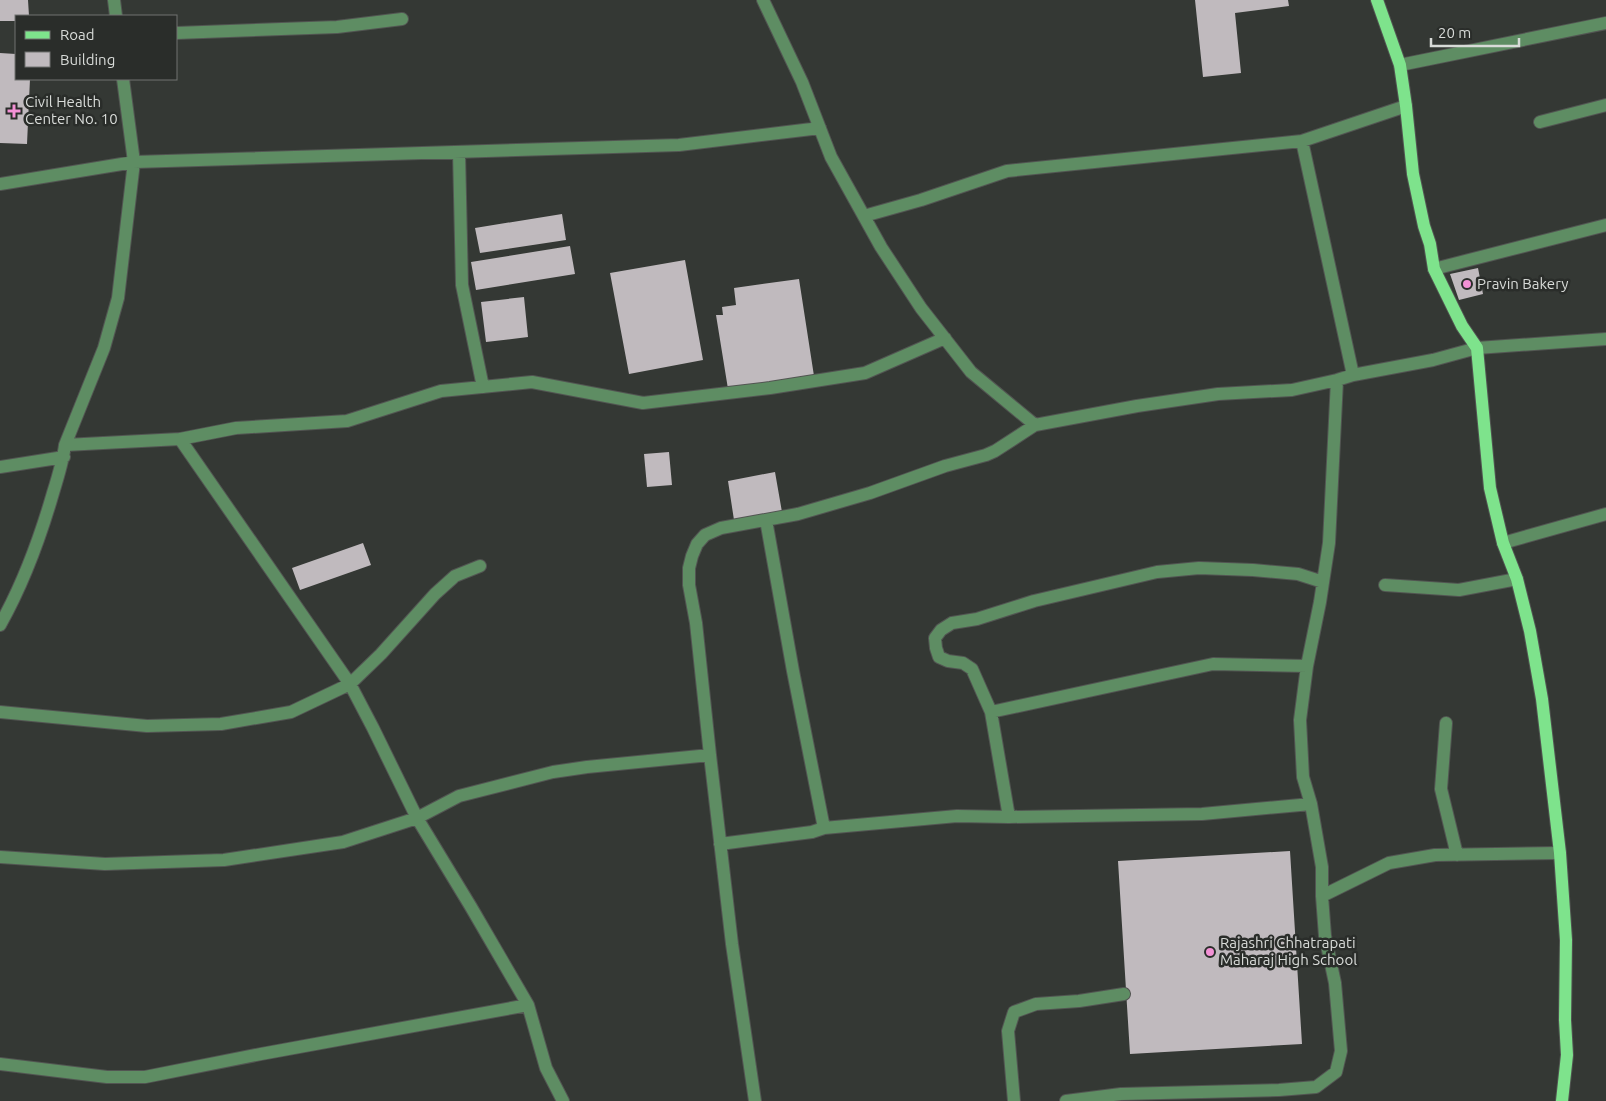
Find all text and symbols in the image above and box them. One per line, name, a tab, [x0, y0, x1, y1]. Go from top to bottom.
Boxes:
legend	[15, 15, 178, 80]
scale bar	[1431, 15, 1518, 47]
text: 20 m	[1438, 24, 1471, 41]
text: Road	[60, 26, 95, 43]
text: Building	[60, 51, 115, 68]
place label: Civil Health Center No. 10	[25, 93, 118, 127]
marker: Civil Health Center No. 10	[7, 104, 21, 118]
place label: Pravin Bakery	[1477, 275, 1568, 292]
marker: Pravin Bakery	[1461, 278, 1473, 290]
place label: Rajashri Chhatrapati Maharaj High School	[1220, 934, 1357, 968]
marker: Rajashri Chhatrapati Maharaj High School	[1204, 946, 1216, 958]

